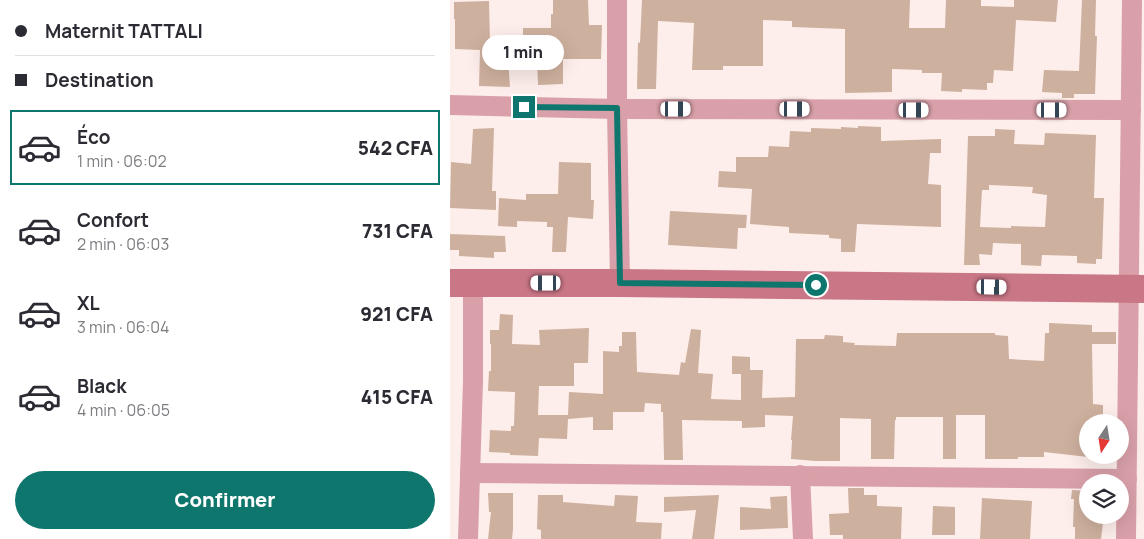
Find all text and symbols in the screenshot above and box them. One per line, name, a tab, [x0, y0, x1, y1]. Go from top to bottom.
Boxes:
text: Maternit TATTALI	[45, 18, 203, 44]
callout: 1 min	[483, 34, 565, 70]
text: 1 min	[503, 41, 543, 63]
text: Destination	[45, 67, 154, 93]
route end	[513, 96, 535, 118]
car	[661, 102, 691, 117]
car	[780, 102, 810, 117]
car	[899, 103, 929, 118]
car	[1037, 103, 1067, 118]
text: Éco	[77, 124, 111, 150]
icon: car	[17, 125, 62, 170]
text: 542 CFA	[358, 135, 433, 161]
text: 1 min · 06:02	[77, 150, 167, 172]
text: Confort	[77, 207, 149, 233]
icon: car	[17, 208, 62, 253]
text: 731 CFA	[362, 218, 433, 244]
text: 2 min · 06:03	[77, 233, 169, 255]
route start	[805, 274, 827, 296]
car	[531, 276, 561, 291]
car	[976, 279, 1007, 295]
text: XL	[77, 290, 100, 316]
icon: car	[17, 291, 62, 336]
text: 921 CFA	[360, 301, 433, 327]
text: 3 min · 06:04	[77, 316, 170, 338]
text: Black	[77, 373, 126, 399]
icon: car	[17, 374, 62, 419]
text: 415 CFA	[361, 384, 433, 410]
text: 4 min · 06:05	[77, 399, 170, 421]
north arrow	[1079, 414, 1129, 464]
map controls	[1079, 414, 1129, 524]
button: Confirmer	[15, 471, 435, 529]
button: layers	[1079, 474, 1129, 524]

